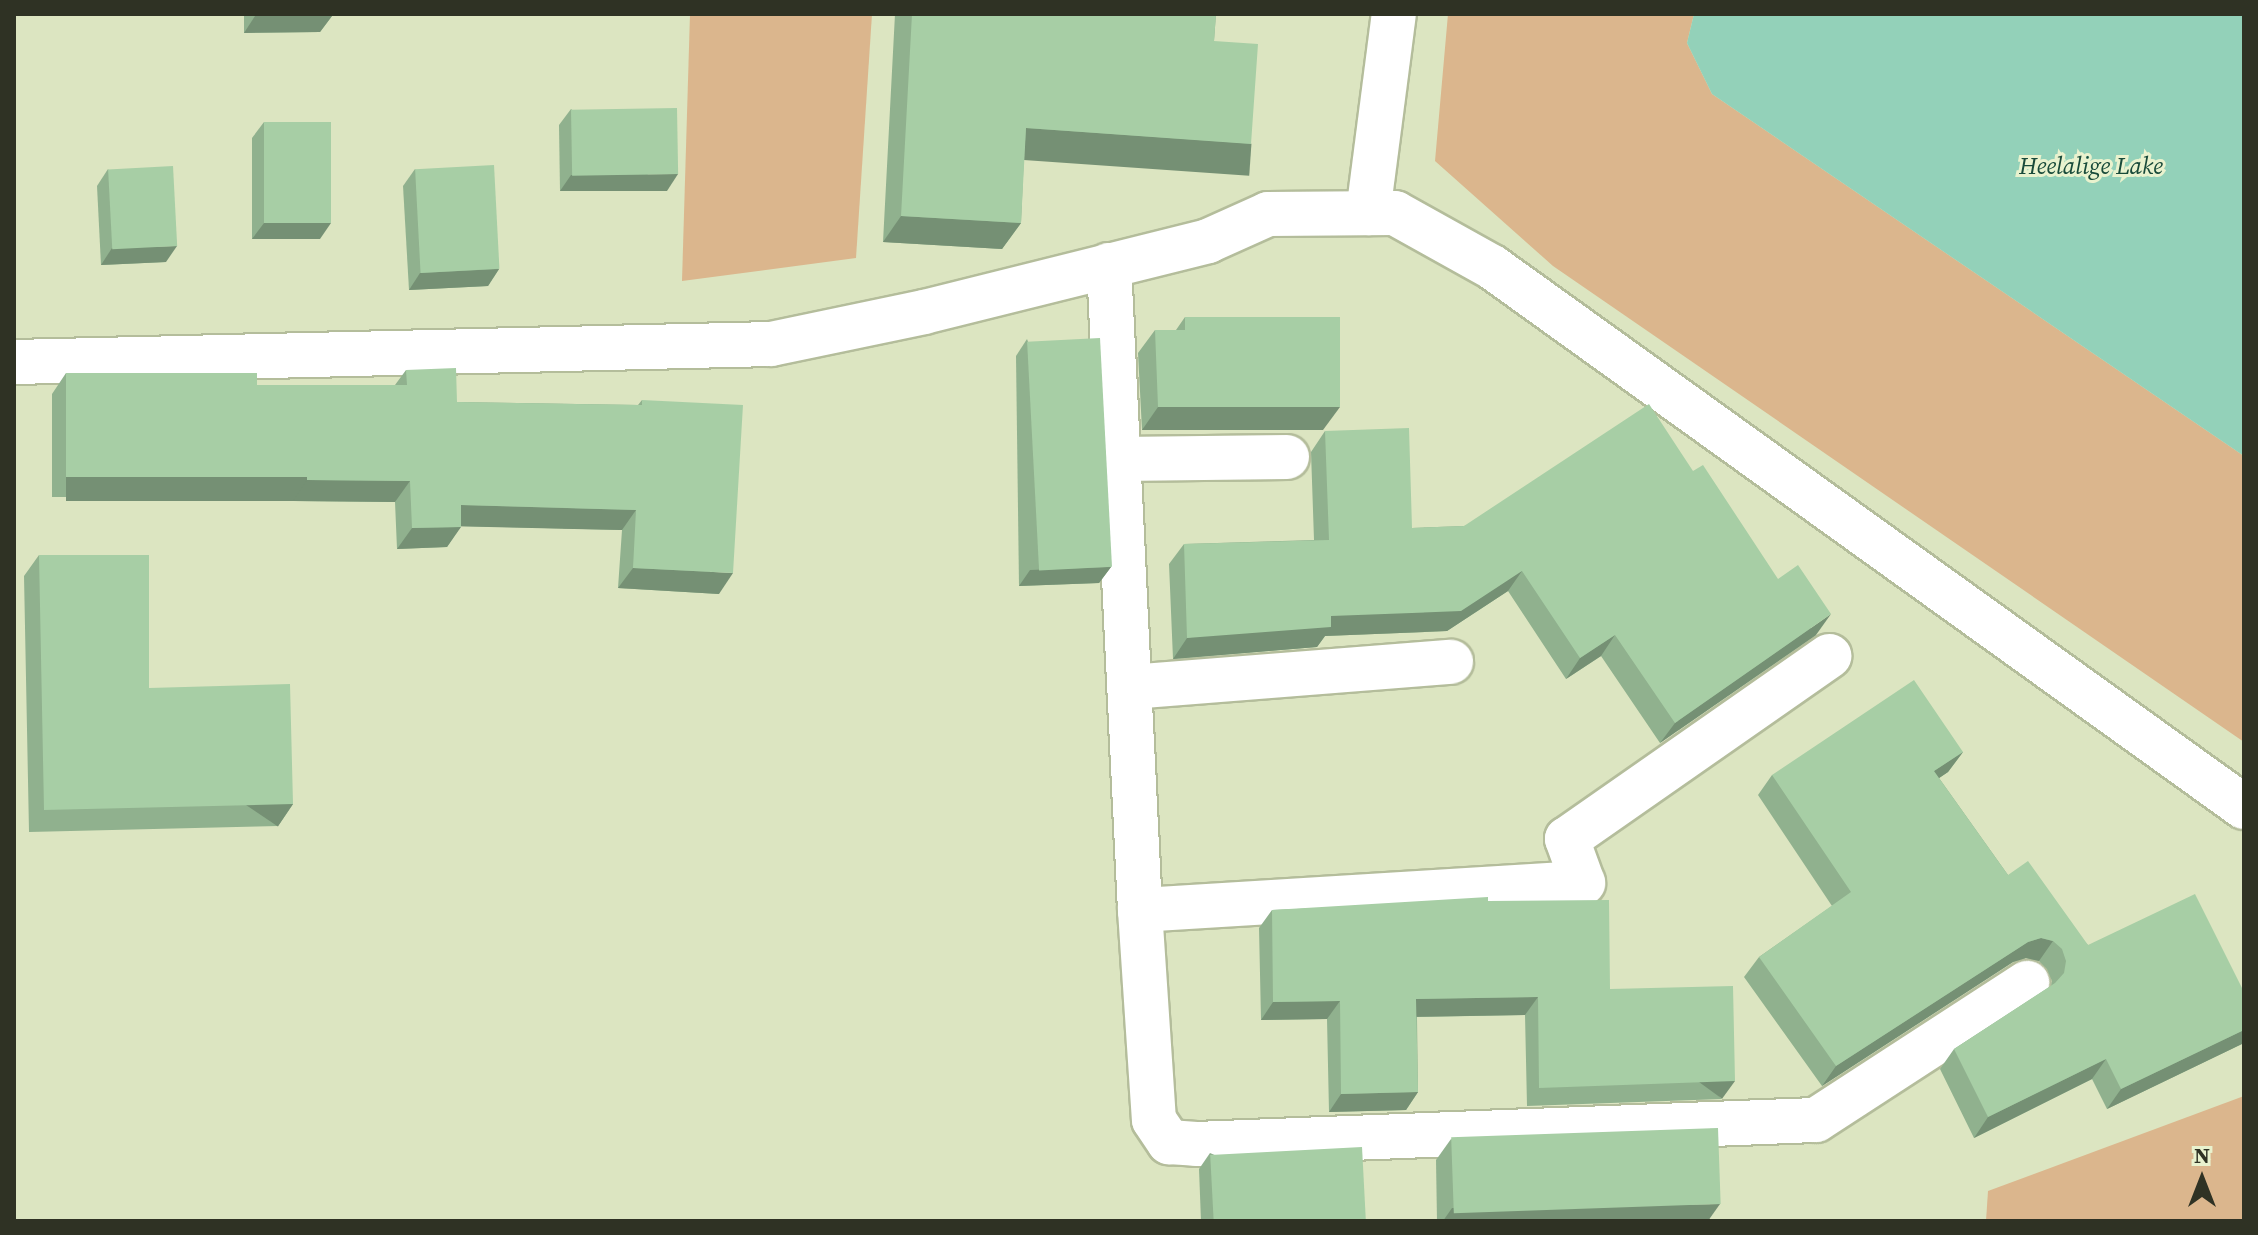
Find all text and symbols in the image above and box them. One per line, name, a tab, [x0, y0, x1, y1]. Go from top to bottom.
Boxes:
water label: Heelalige Lake	[2019, 152, 2163, 180]
north arrow	[2162, 1139, 2242, 1219]
text: N	[2194, 1140, 2210, 1170]

